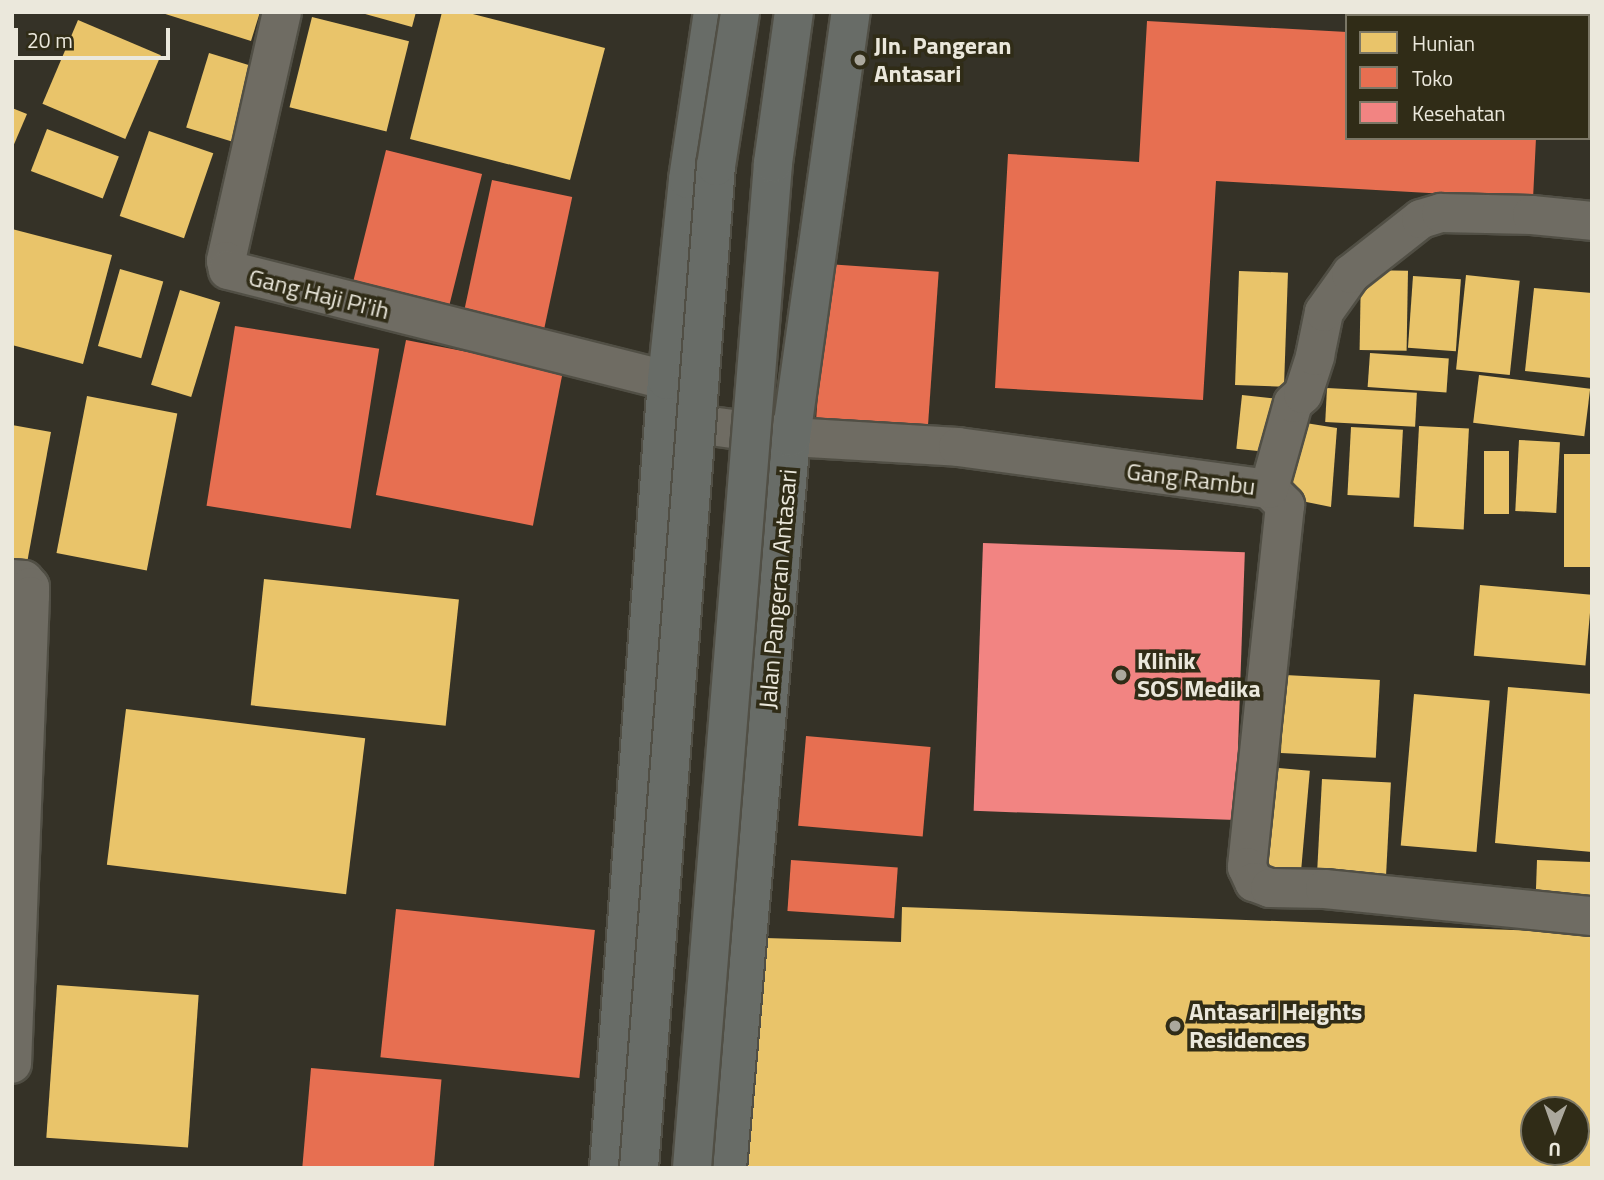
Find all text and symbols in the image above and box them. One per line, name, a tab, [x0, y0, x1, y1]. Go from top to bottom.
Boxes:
scale bar	[18, 14, 173, 58]
legend	[1345, 14, 1590, 140]
text: 20 m	[27, 24, 73, 56]
text: Hunian	[1412, 27, 1475, 59]
place label: Jln. Pangeran Antasari	[874, 32, 1011, 88]
marker: Jln. Pangeran Antasari	[852, 52, 868, 68]
text: Toko	[1412, 62, 1453, 94]
text: Kesehatan	[1412, 97, 1506, 129]
street label: Gang Haji Pi'ih	[246, 263, 392, 325]
street label: Gang Rambu	[1125, 457, 1257, 501]
street label: Jalan Pangeran Antasari	[753, 468, 803, 710]
place label: Klinik SOS Medika	[1137, 647, 1261, 703]
marker: Klinik SOS Medika	[1111, 665, 1131, 685]
place label: Antasari Heights Residences	[1189, 998, 1362, 1054]
marker: Antasari Heights Residences	[1167, 1018, 1183, 1034]
north arrow	[1520, 1096, 1590, 1166]
text: U	[1548, 1136, 1561, 1165]

